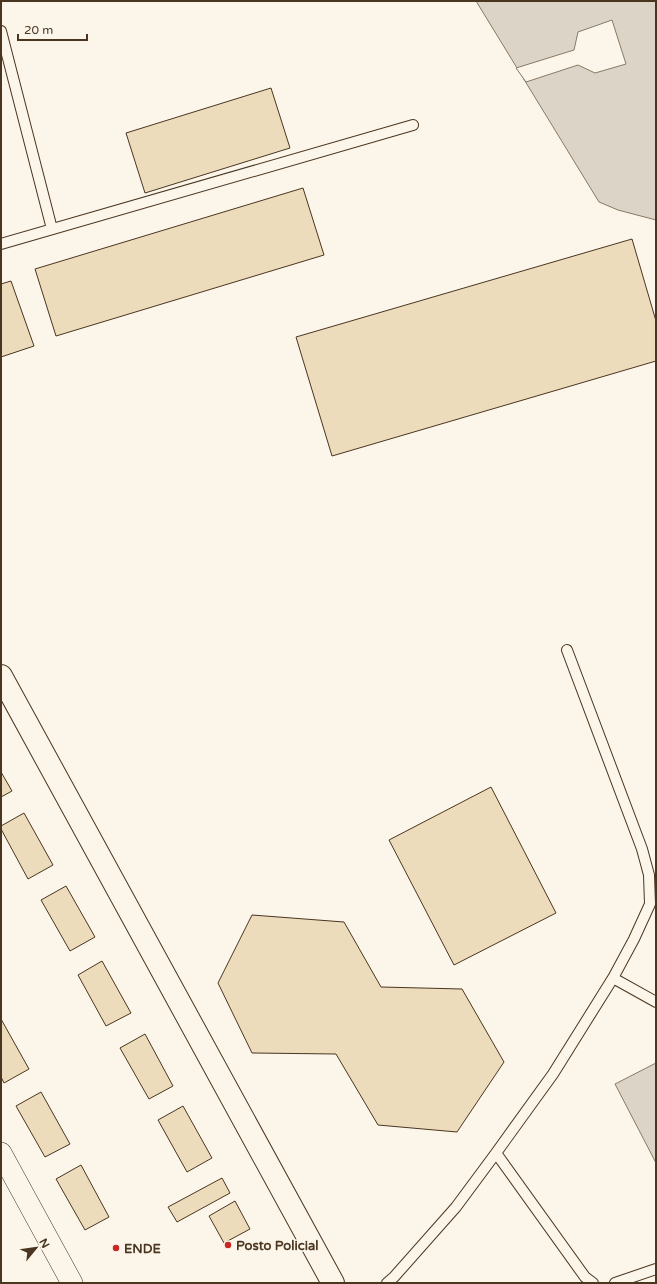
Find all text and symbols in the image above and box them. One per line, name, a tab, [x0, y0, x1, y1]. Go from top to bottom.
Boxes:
scale bar	[18, 16, 87, 42]
text: 20 m	[24, 23, 53, 37]
north arrow	[16, 1228, 56, 1268]
text: N	[36, 1236, 52, 1250]
place label: Posto Policial	[236, 1238, 318, 1254]
marker: Posto Policial	[223, 1240, 233, 1250]
place label: ENDE	[124, 1241, 161, 1257]
marker: ENDE	[111, 1243, 121, 1253]

